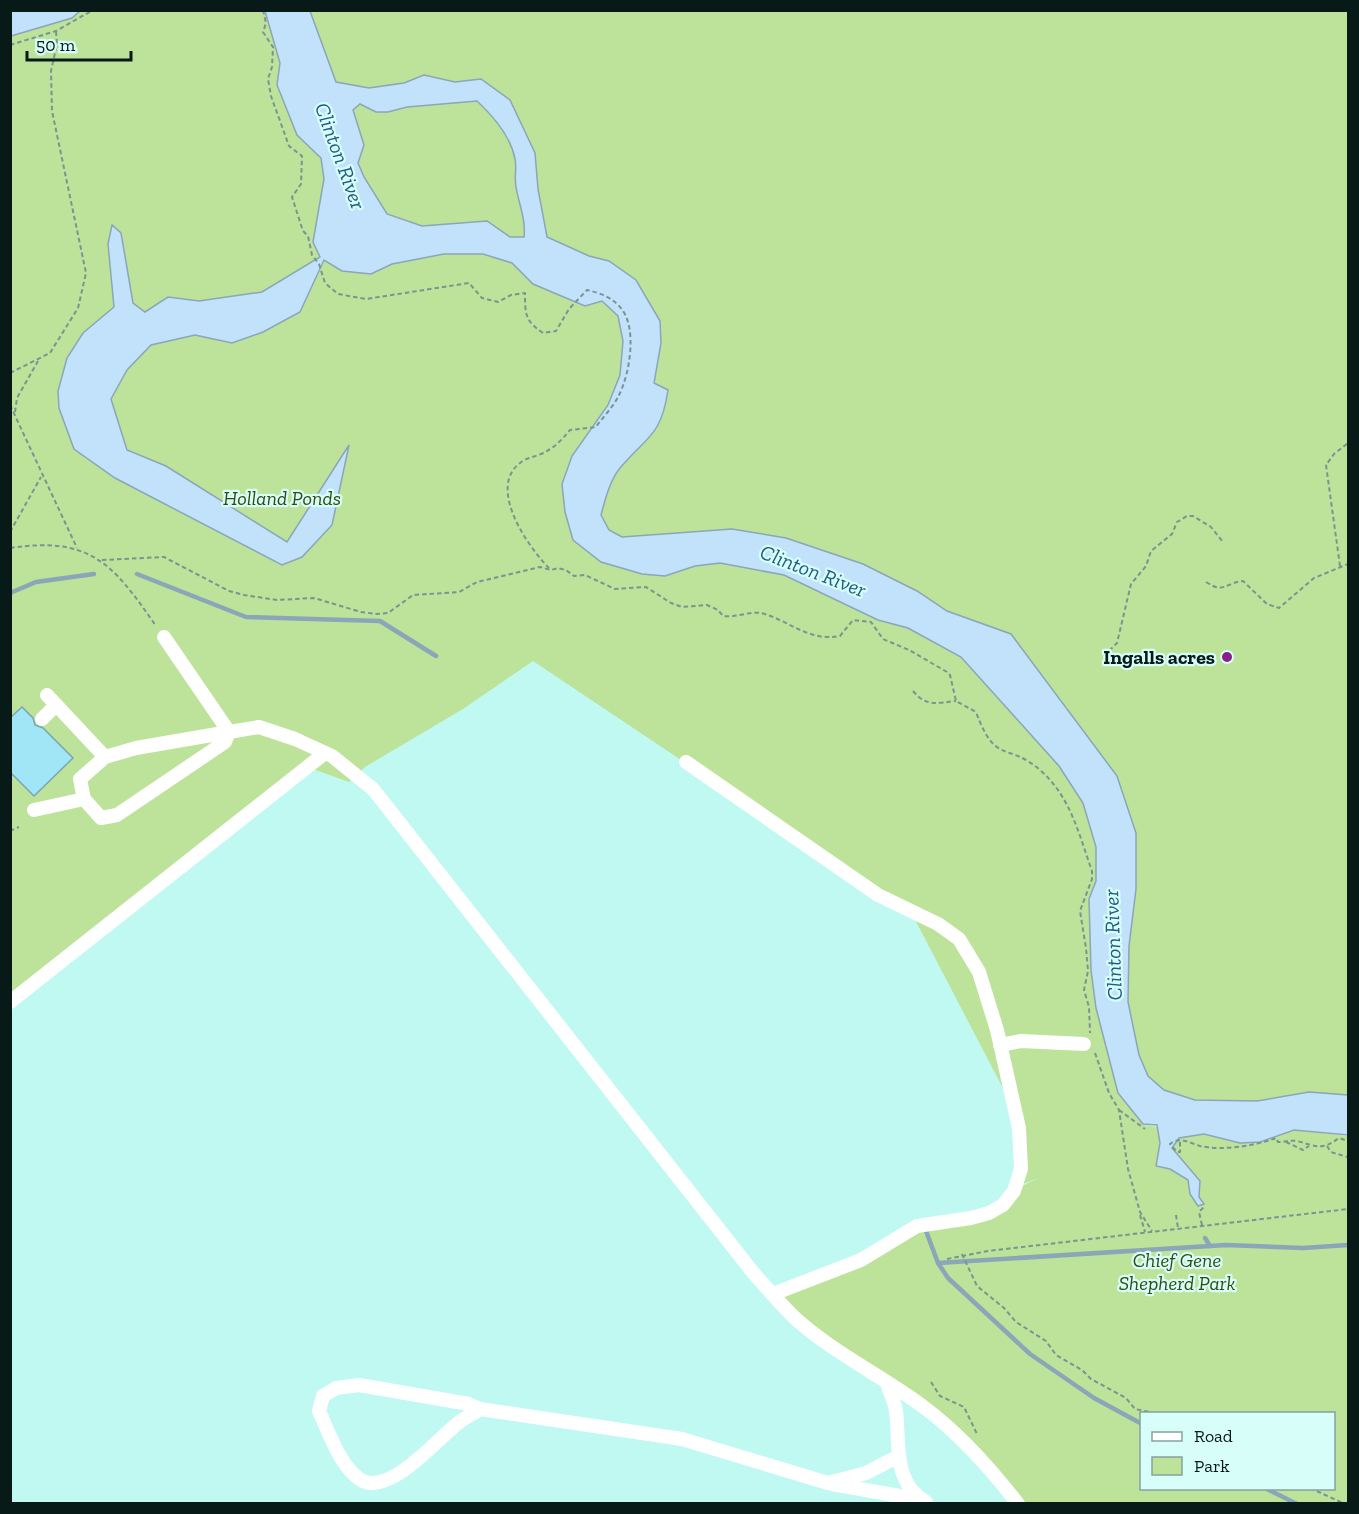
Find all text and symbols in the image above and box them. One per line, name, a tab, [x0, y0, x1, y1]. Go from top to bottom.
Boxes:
scale bar	[27, 24, 130, 62]
text: 50 m	[36, 34, 76, 56]
water label: Clinton River	[310, 99, 372, 213]
park label: Holland Ponds	[223, 486, 341, 510]
water label: Clinton River	[757, 539, 870, 602]
place label: Ingalls acres	[1103, 645, 1215, 669]
marker: Ingalls acres	[1220, 650, 1234, 664]
water label: Clinton River	[1098, 888, 1127, 1001]
park label: Chief Gene Shepherd Park	[1119, 1248, 1235, 1295]
legend	[1140, 1412, 1335, 1490]
text: Road	[1194, 1425, 1233, 1447]
text: Park	[1194, 1455, 1230, 1477]

